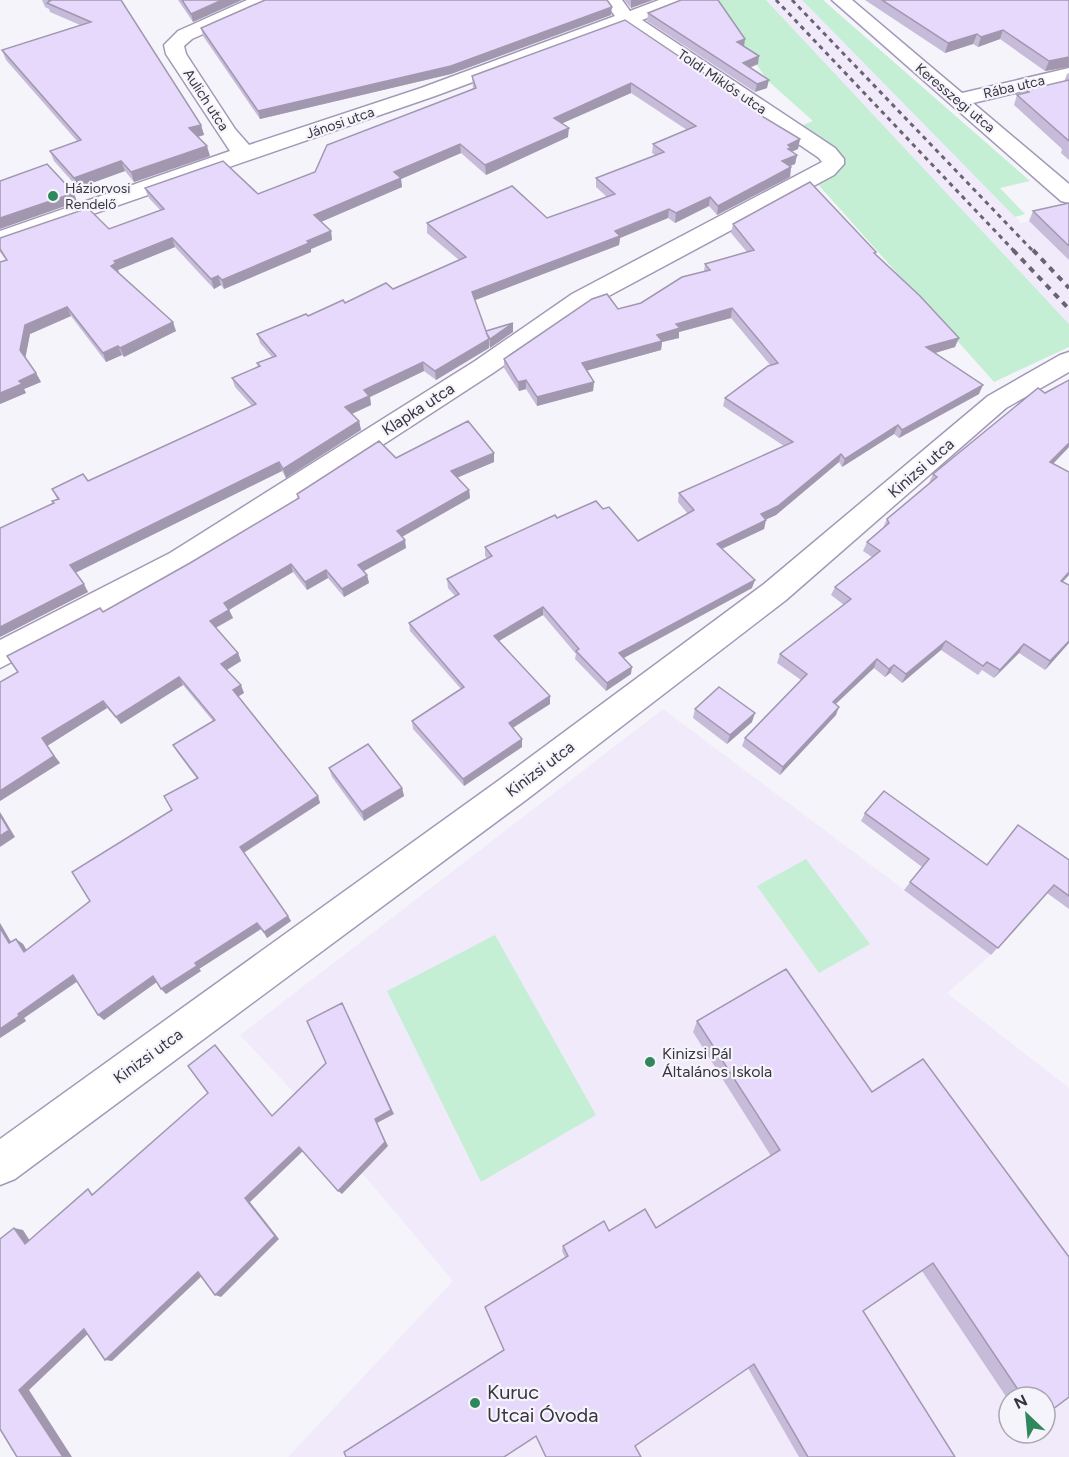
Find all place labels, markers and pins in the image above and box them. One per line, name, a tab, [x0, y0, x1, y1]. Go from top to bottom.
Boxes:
place label: Háziorvosi Rendelő	[65, 180, 131, 213]
marker: Háziorvosi Rendelő	[46, 189, 60, 203]
place label: Kinizsi Pál Általános Iskola	[662, 1044, 772, 1081]
marker: Kinizsi Pál Általános Iskola	[643, 1055, 657, 1069]
place label: Kuruc Utcai Óvoda	[487, 1380, 598, 1427]
marker: Kuruc Utcai Óvoda	[468, 1396, 482, 1410]

